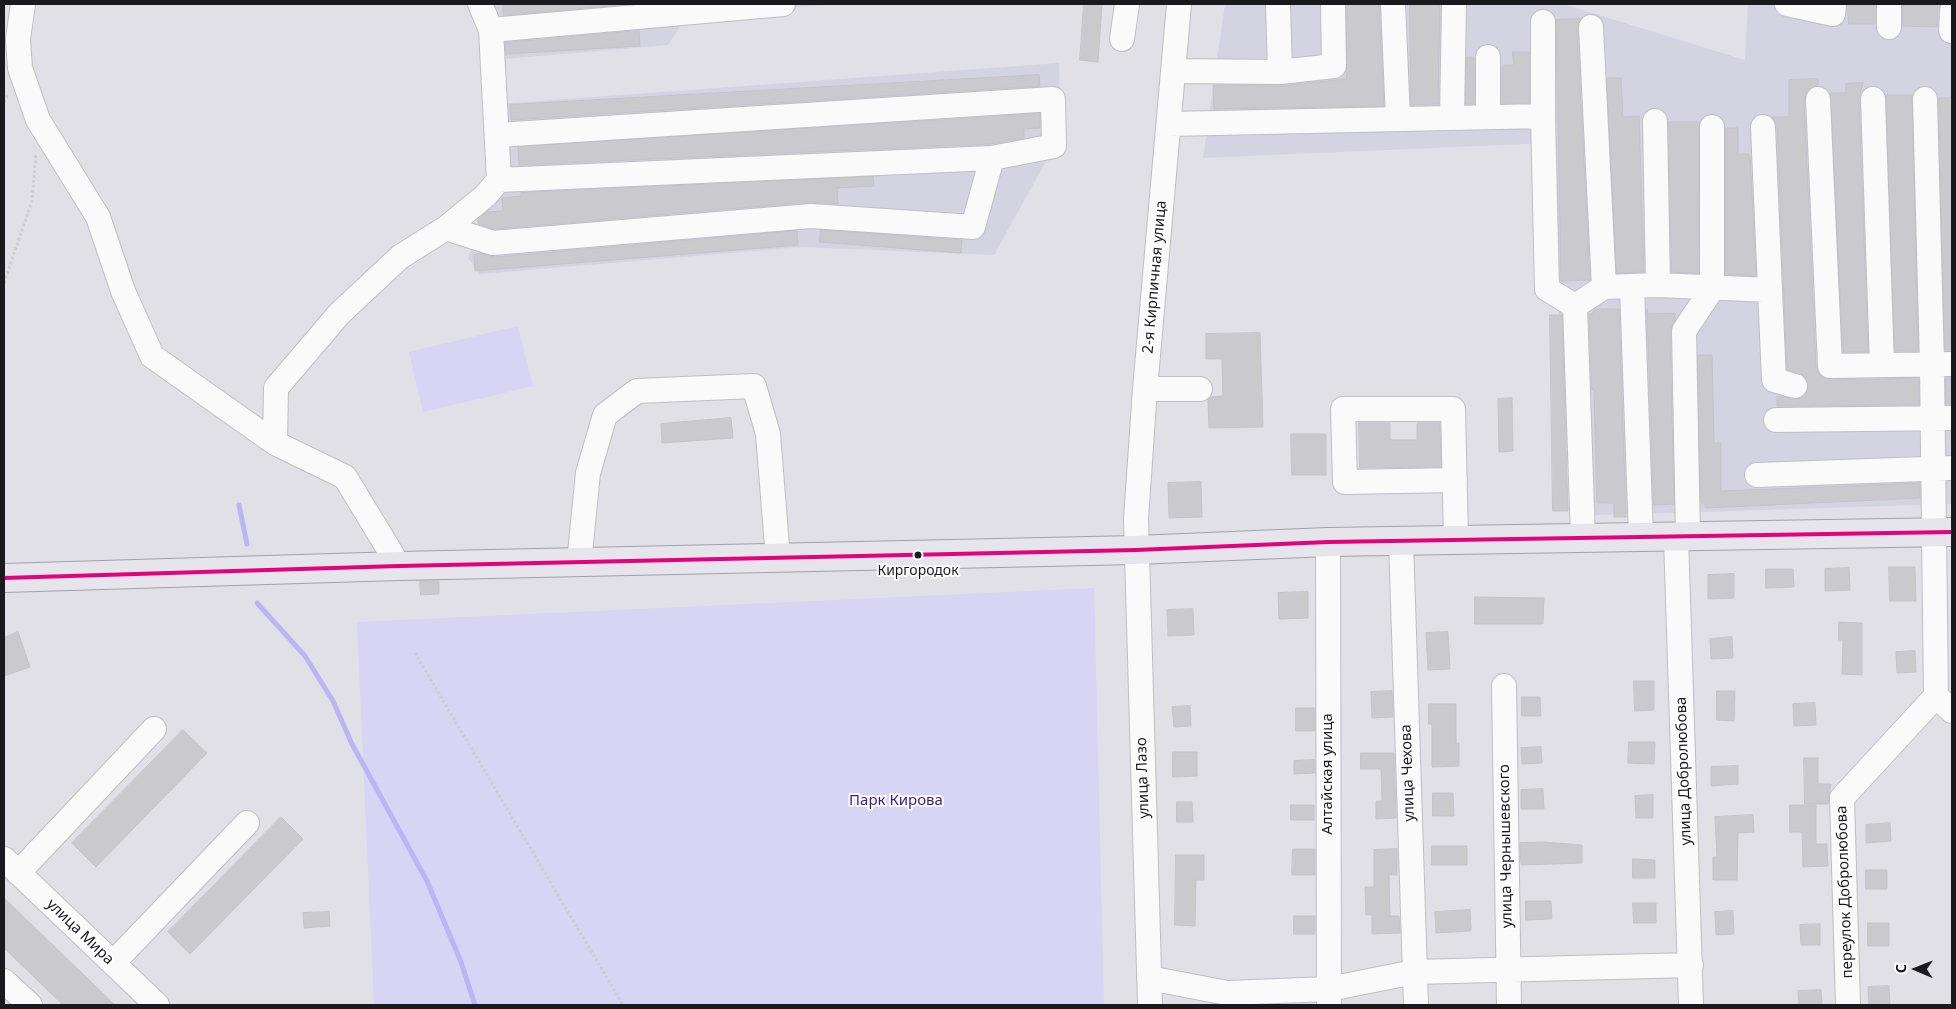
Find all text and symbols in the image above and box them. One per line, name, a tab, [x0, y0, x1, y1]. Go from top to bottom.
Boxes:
street label: 2-я Кирпичная улица	[1139, 200, 1171, 354]
marker: Киргородок	[913, 550, 923, 560]
place label: Киргородок	[877, 563, 959, 579]
street label: улица Добролюбова	[1672, 696, 1696, 846]
street label: Алтайская улица	[1319, 713, 1337, 835]
street label: улица Чехова	[1397, 724, 1419, 822]
street label: улица Лазо	[1133, 737, 1153, 819]
street label: улица Чернышевского	[1496, 764, 1516, 928]
park label: Парк Кирова	[849, 792, 943, 810]
street label: переулок Добролюбова	[1833, 805, 1857, 979]
street label: улица Мира	[43, 895, 117, 969]
north arrow	[1891, 944, 1941, 994]
text: С	[1891, 964, 1910, 973]

